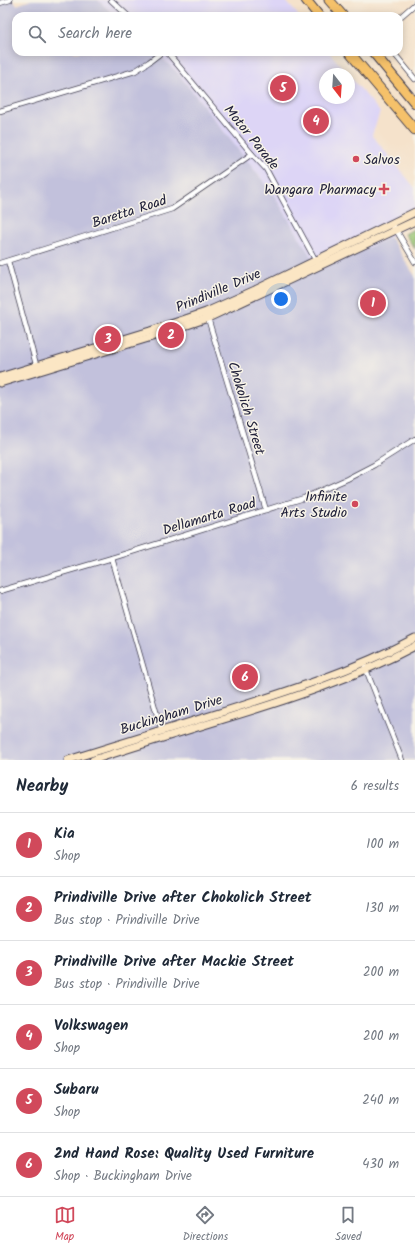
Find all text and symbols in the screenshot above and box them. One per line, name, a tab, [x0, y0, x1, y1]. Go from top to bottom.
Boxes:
search box	[12, 12, 403, 56]
text: Search here	[58, 22, 132, 46]
icon: search	[26, 23, 48, 45]
north arrow	[319, 68, 355, 104]
pin: 5	[270, 73, 296, 103]
street label: Motor Parade	[218, 100, 285, 175]
pin: 4	[303, 106, 329, 136]
place label: Salvos	[364, 149, 400, 171]
marker: Salvos	[351, 154, 361, 164]
place label: Wangara Pharmacy	[264, 179, 376, 201]
marker: Wangara Pharmacy	[379, 184, 389, 194]
street label: Baretta Road	[89, 189, 171, 234]
street label: Prindiville Drive	[172, 263, 265, 319]
pin: 1	[360, 288, 386, 318]
your location	[271, 289, 291, 309]
pin: 2	[158, 320, 184, 350]
pin: 3	[95, 324, 121, 354]
street label: Chokolich Street	[221, 359, 271, 458]
place label: Infinite Arts Studio	[281, 486, 348, 524]
street label: Dellamarta Road	[160, 492, 260, 542]
marker: Infinite Arts Studio	[350, 499, 360, 509]
pin: 6	[232, 662, 258, 692]
street label: Buckingham Drive	[117, 689, 226, 741]
text: Nearby	[16, 773, 68, 800]
text: 6 results	[351, 776, 399, 797]
text: Kia	[54, 822, 75, 846]
text: 1	[27, 834, 31, 855]
text: 100 m	[366, 834, 399, 855]
text: Shop	[54, 846, 80, 867]
text: Prindiville Drive after Chokolich Street	[54, 886, 311, 910]
text: 2	[25, 898, 33, 919]
text: 130 m	[365, 898, 399, 919]
text: Bus stop · Prindiville Drive	[54, 910, 200, 931]
text: Prindiville Drive after Mackie Street	[54, 950, 294, 974]
text: 3	[25, 962, 33, 983]
text: 200 m	[363, 962, 399, 983]
text: Bus stop · Prindiville Drive	[54, 974, 200, 995]
text: Volkswagen	[54, 1014, 128, 1038]
text: 4	[25, 1026, 33, 1047]
text: 200 m	[363, 1026, 399, 1047]
text: Shop	[54, 1038, 80, 1059]
text: Subaru	[54, 1078, 98, 1102]
text: 5	[26, 1090, 32, 1111]
text: 240 m	[362, 1090, 399, 1111]
text: Shop	[54, 1102, 80, 1123]
text: 2nd Hand Rose: Quality Used Furniture	[54, 1142, 314, 1166]
text: 6	[25, 1154, 33, 1175]
text: 430 m	[362, 1154, 399, 1175]
text: Shop · Buckingham Drive	[54, 1166, 192, 1187]
tab: Map	[54, 1204, 76, 1246]
tab: Directions	[183, 1204, 228, 1246]
tab: Saved	[335, 1204, 361, 1246]

